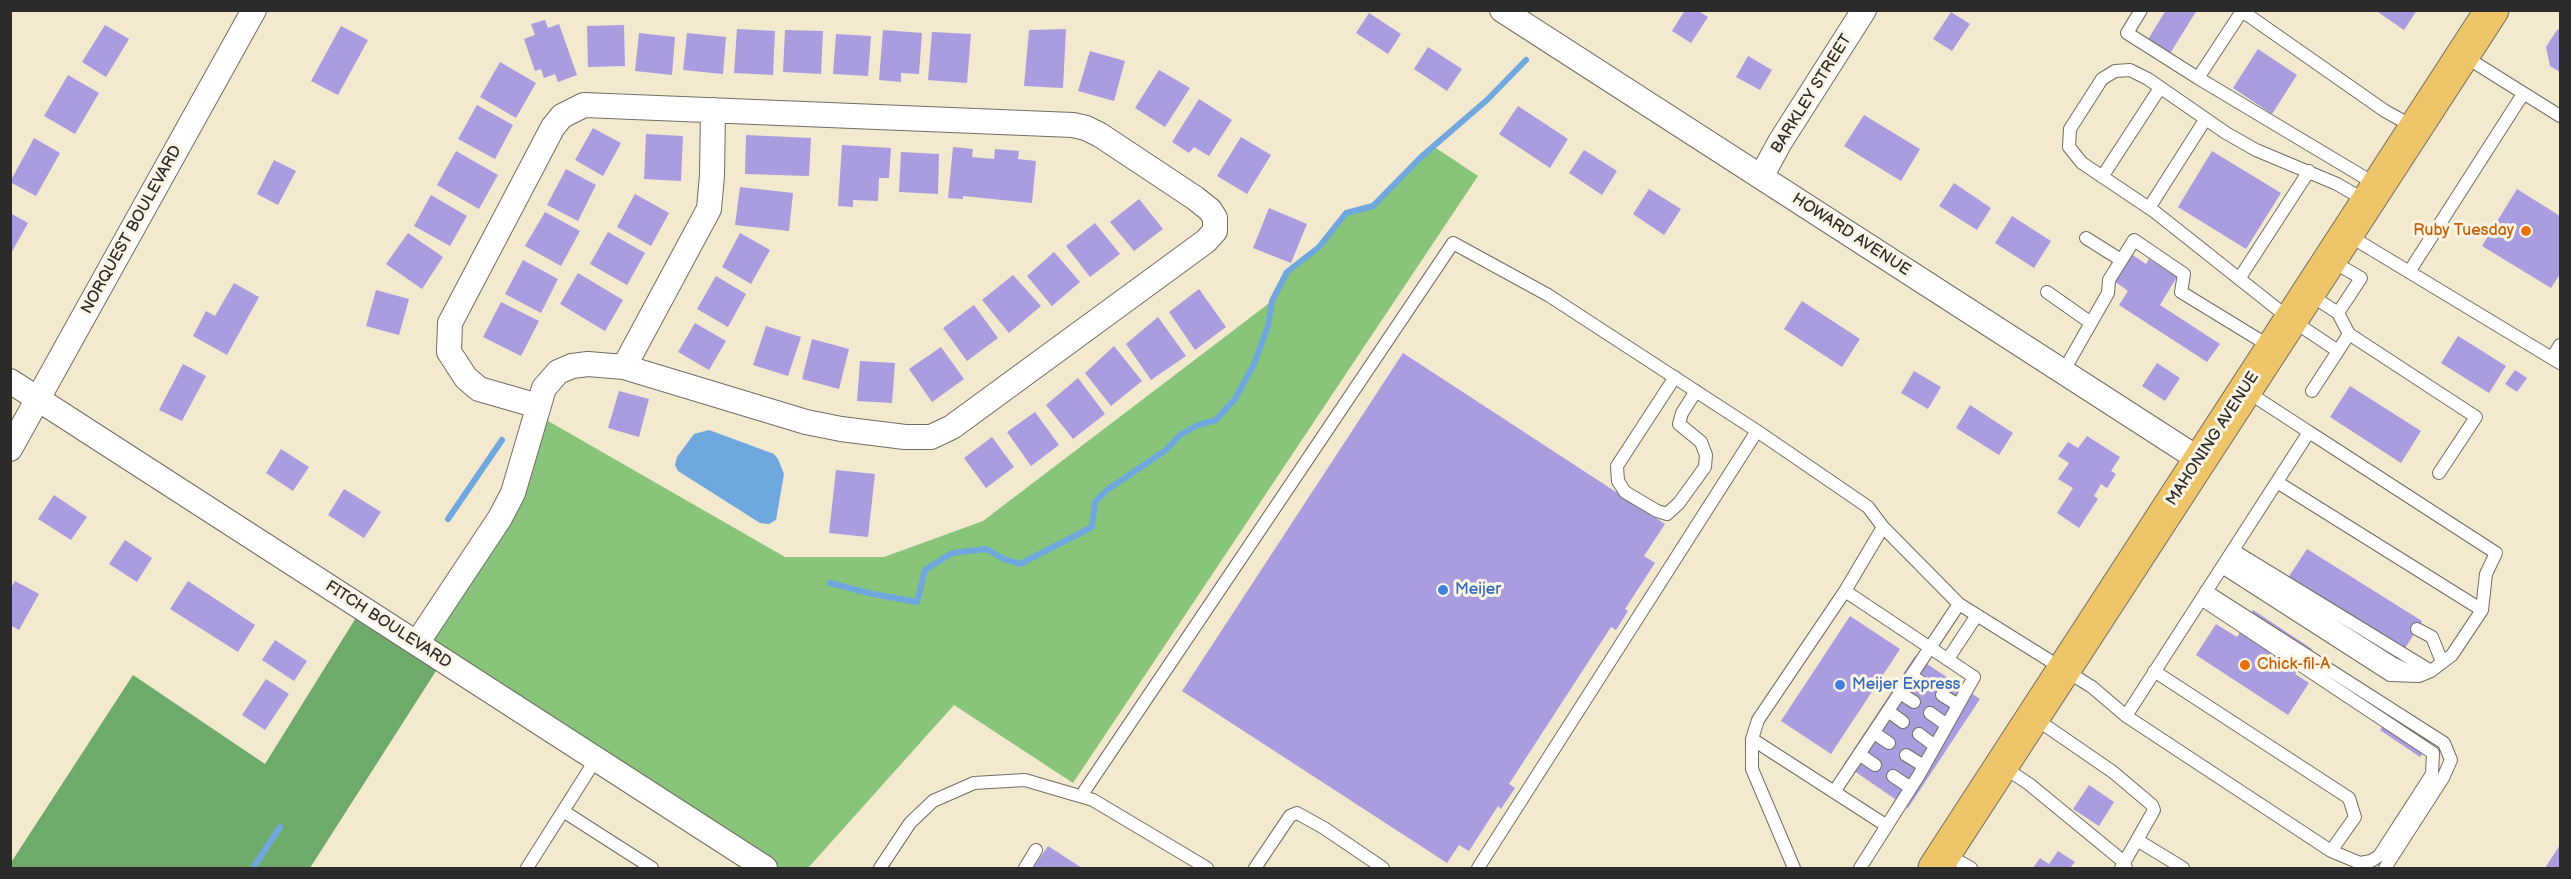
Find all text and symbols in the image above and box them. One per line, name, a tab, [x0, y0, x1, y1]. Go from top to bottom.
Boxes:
street label: BARKLEY STREET	[1768, 31, 1856, 157]
street label: NORQUEST BOULEVARD	[78, 142, 186, 318]
street label: HOWARD AVENUE	[1788, 190, 1914, 280]
place label: Ruby Tuesday	[2413, 221, 2514, 241]
marker: Ruby Tuesday	[2519, 224, 2533, 238]
street label: MAHONING AVENUE	[2162, 368, 2264, 510]
street label: FITCH BOULEVARD	[321, 577, 455, 673]
place label: Meijer	[1455, 580, 1501, 600]
marker: Meijer	[1436, 583, 1450, 597]
place label: Chick-fil-A	[2257, 655, 2330, 675]
marker: Chick-fil-A	[2238, 658, 2252, 672]
place label: Meijer Express	[1852, 675, 1961, 695]
marker: Meijer Express	[1833, 678, 1847, 692]

